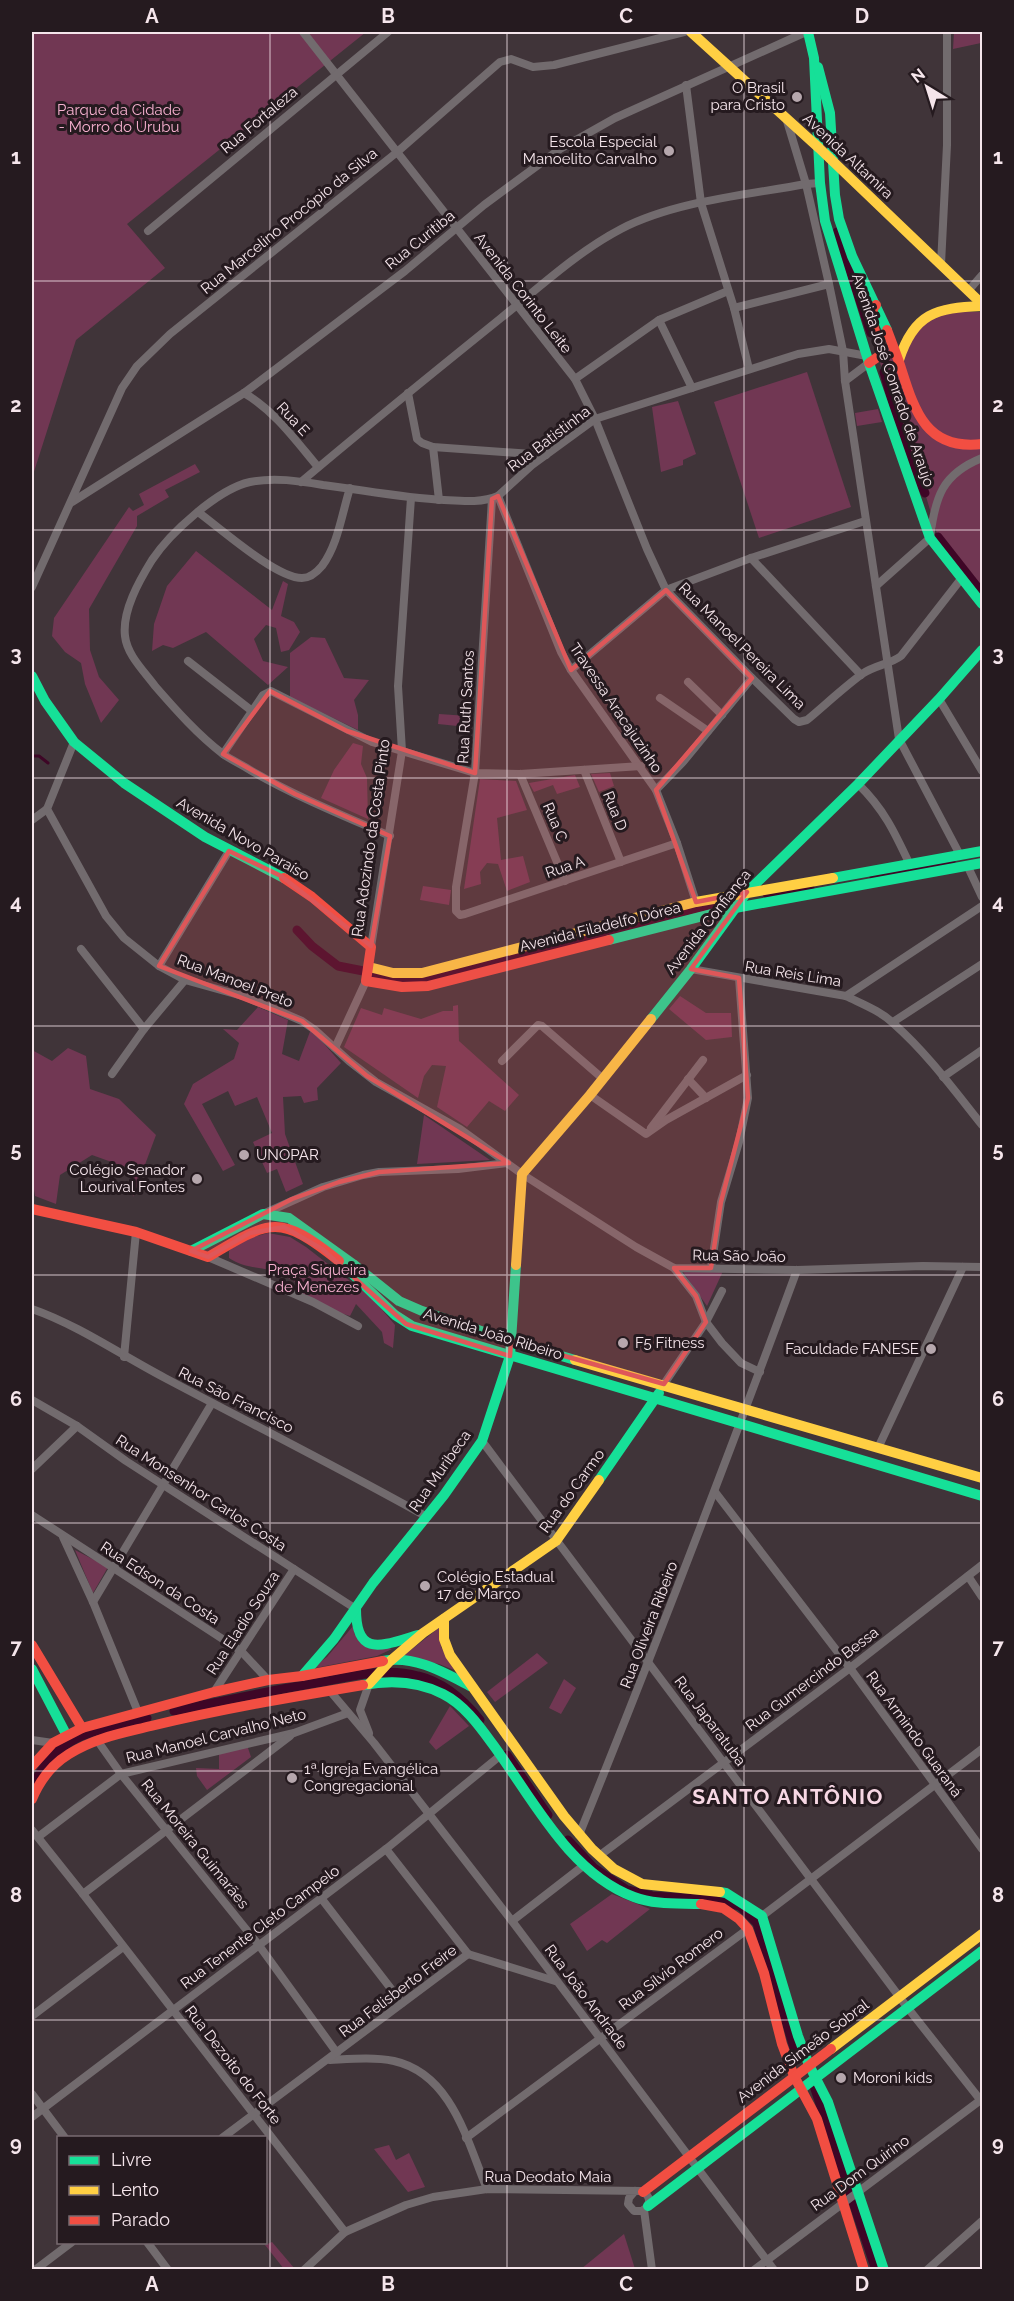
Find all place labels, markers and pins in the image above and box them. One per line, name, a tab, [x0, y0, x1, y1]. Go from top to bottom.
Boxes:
place label: O Brasil para Cristo	[710, 79, 786, 114]
marker: O Brasil para Cristo	[790, 90, 804, 104]
place label: Escola Especial Manoelito Carvalho	[523, 133, 658, 168]
marker: Escola Especial Manoelito Carvalho	[662, 144, 676, 158]
place label: UNOPAR	[256, 1146, 319, 1164]
marker: UNOPAR	[237, 1148, 251, 1162]
place label: Colégio Senador Lourival Fontes	[69, 1161, 186, 1196]
marker: Colégio Senador Lourival Fontes	[190, 1172, 204, 1186]
place label: F5 Fitness	[635, 1334, 705, 1352]
marker: F5 Fitness	[616, 1336, 630, 1350]
place label: Faculdade FANESE	[785, 1340, 919, 1358]
marker: Faculdade FANESE	[924, 1342, 938, 1356]
place label: Colégio Estadual 17 de Março	[437, 1568, 555, 1603]
marker: Colégio Estadual 17 de Março	[418, 1579, 432, 1593]
place label: 1ª Igreja Evangélica Congregacional	[304, 1760, 438, 1795]
marker: 1ª Igreja Evangélica Congregacional	[285, 1771, 299, 1785]
place label: Moroni kids	[853, 2069, 933, 2087]
marker: Moroni kids	[834, 2071, 848, 2085]

